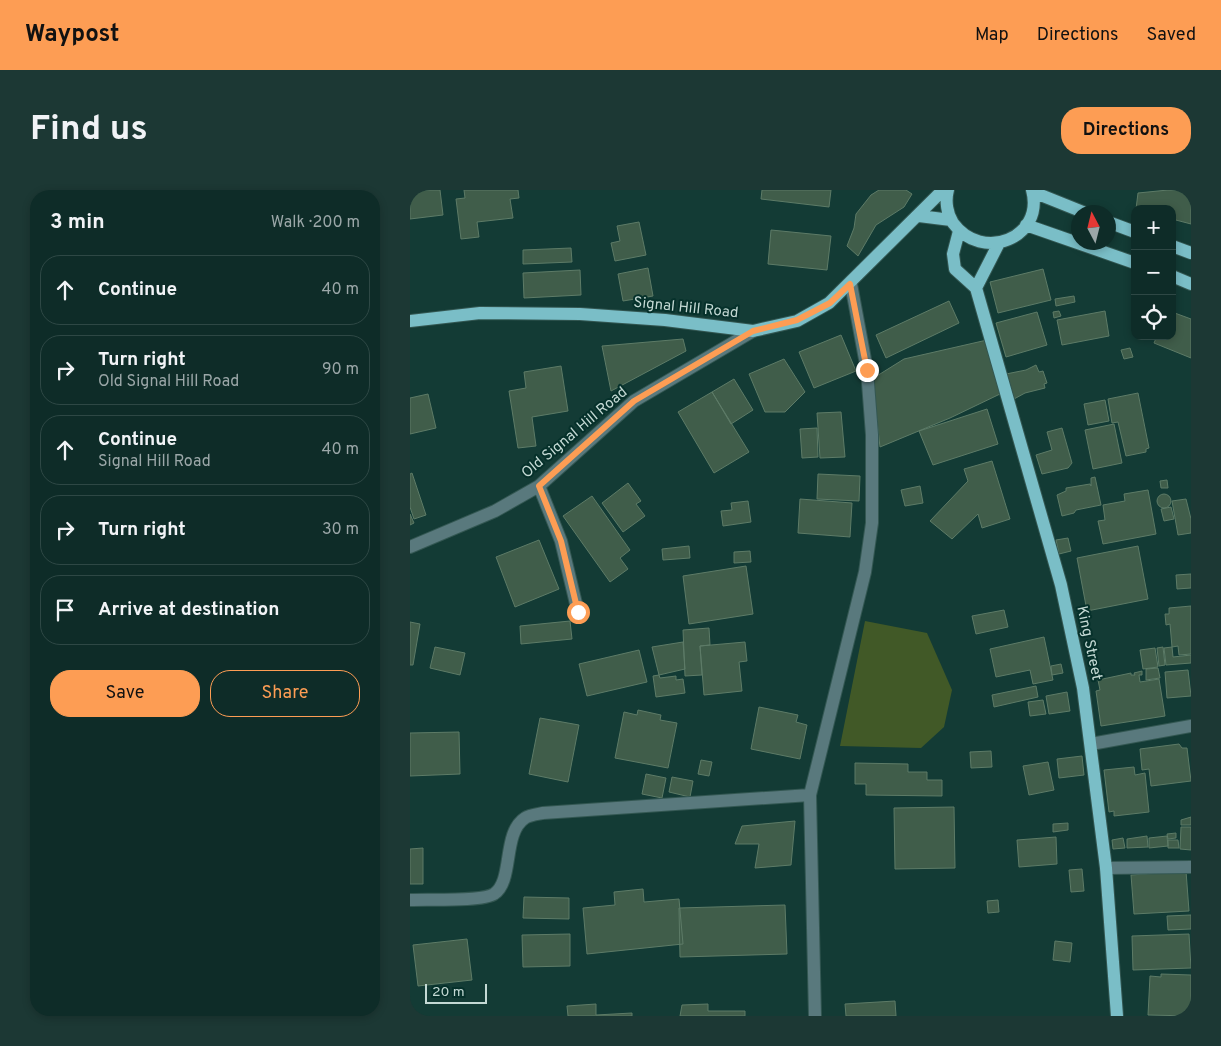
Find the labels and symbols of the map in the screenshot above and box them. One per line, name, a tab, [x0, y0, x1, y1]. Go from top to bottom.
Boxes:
north arrow	[1071, 205, 1116, 250]
street label: Signal Hill Road	[632, 294, 739, 323]
route end	[856, 359, 879, 382]
street label: Old Signal Hill Road	[518, 383, 632, 483]
route start	[567, 601, 590, 624]
street label: King Street	[1071, 604, 1106, 682]
scale bar	[425, 981, 488, 1004]

